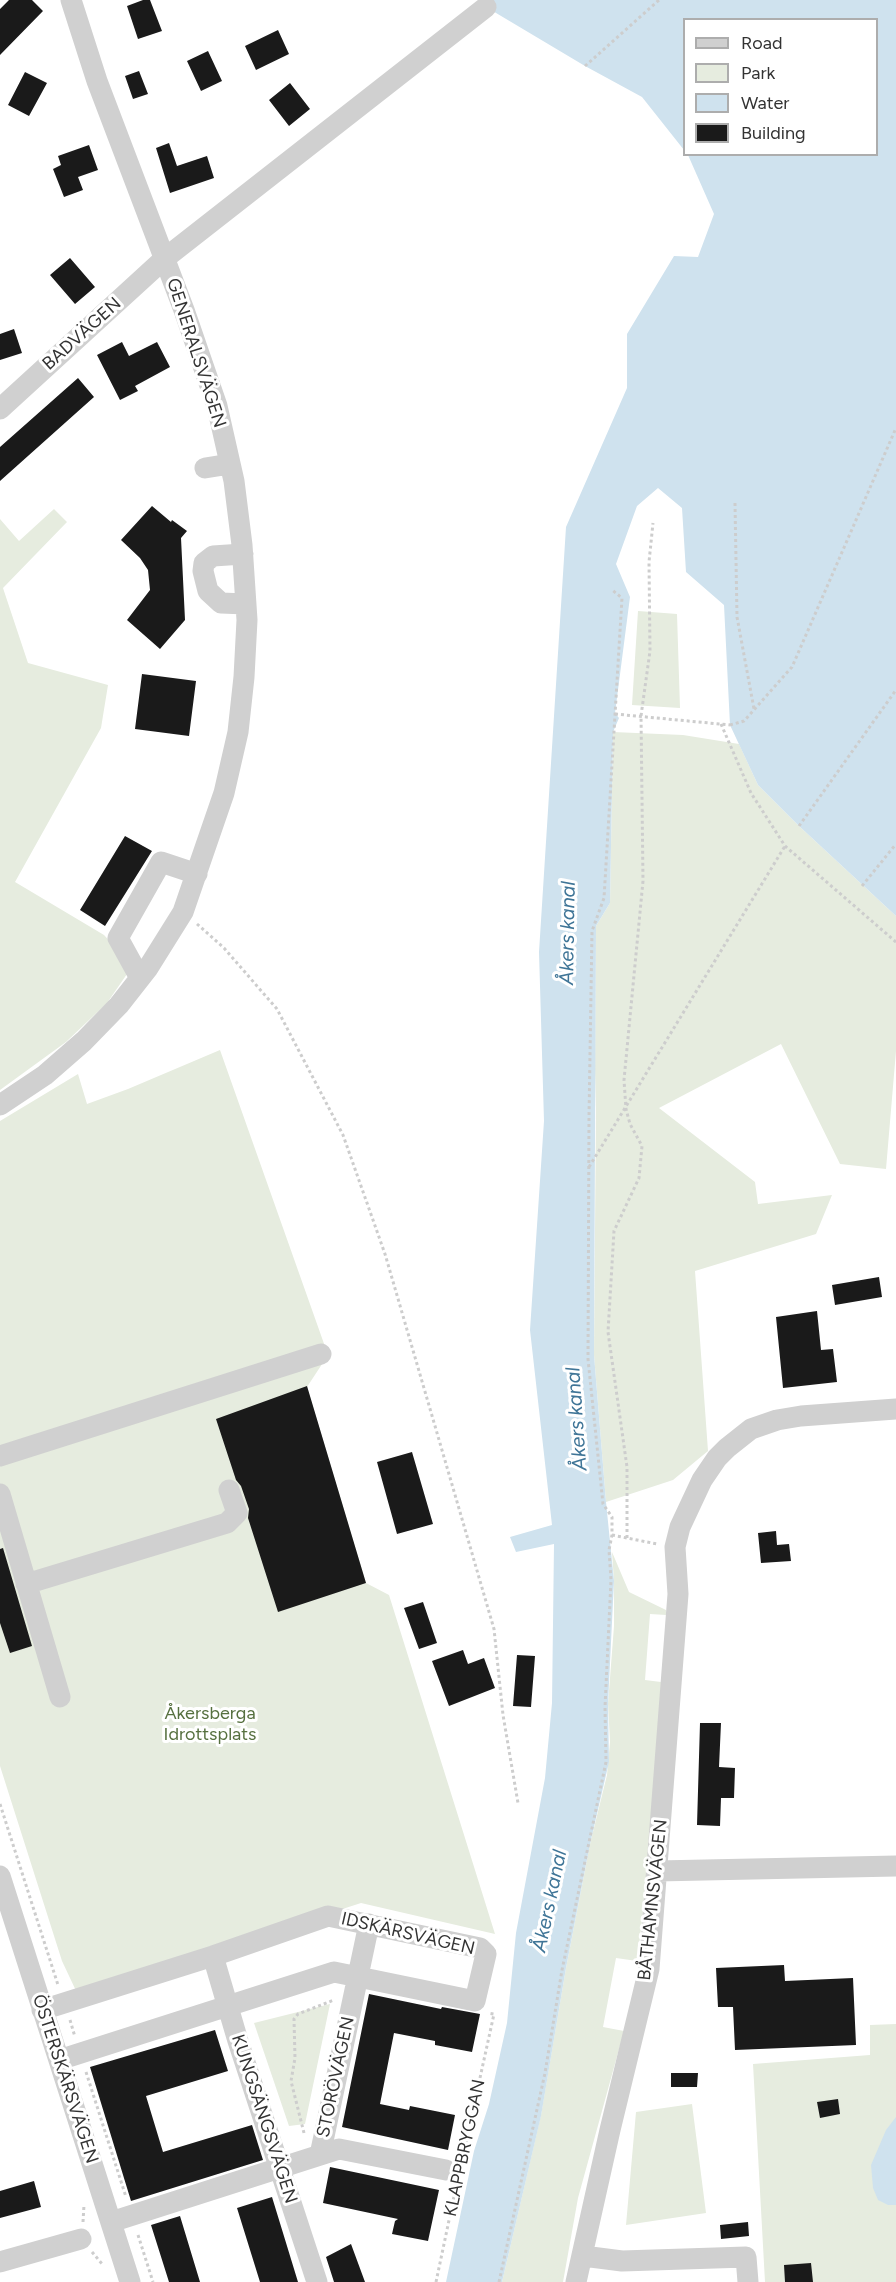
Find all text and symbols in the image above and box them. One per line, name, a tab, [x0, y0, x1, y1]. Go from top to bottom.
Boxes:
legend	[683, 18, 878, 156]
text: Road	[741, 32, 782, 54]
text: Park	[741, 62, 775, 84]
text: Water	[741, 92, 789, 114]
text: Building	[741, 122, 806, 144]
street label: GENERALSVÄGEN	[162, 276, 230, 430]
street label: BADVÄGEN	[38, 293, 126, 375]
water label: Åkers kanal	[555, 881, 581, 985]
water label: Åkers kanal	[561, 1366, 593, 1472]
park label: Åkersberga Idrottsplats	[164, 1703, 256, 1746]
street label: BÅTHAMNSVÄGEN	[634, 1818, 672, 1982]
water label: Åkers kanal	[527, 1848, 573, 1954]
street label: IDSKÄRSVÄGEN	[339, 1908, 477, 1960]
street label: ÖSTERSKÄRSVÄGEN	[27, 1992, 103, 2166]
street label: STORÖVÄGEN	[313, 2015, 359, 2139]
street label: KUNGSÄNGSVÄGEN	[227, 2032, 301, 2206]
street label: KLAPPBRYGGAN	[440, 2077, 490, 2219]

